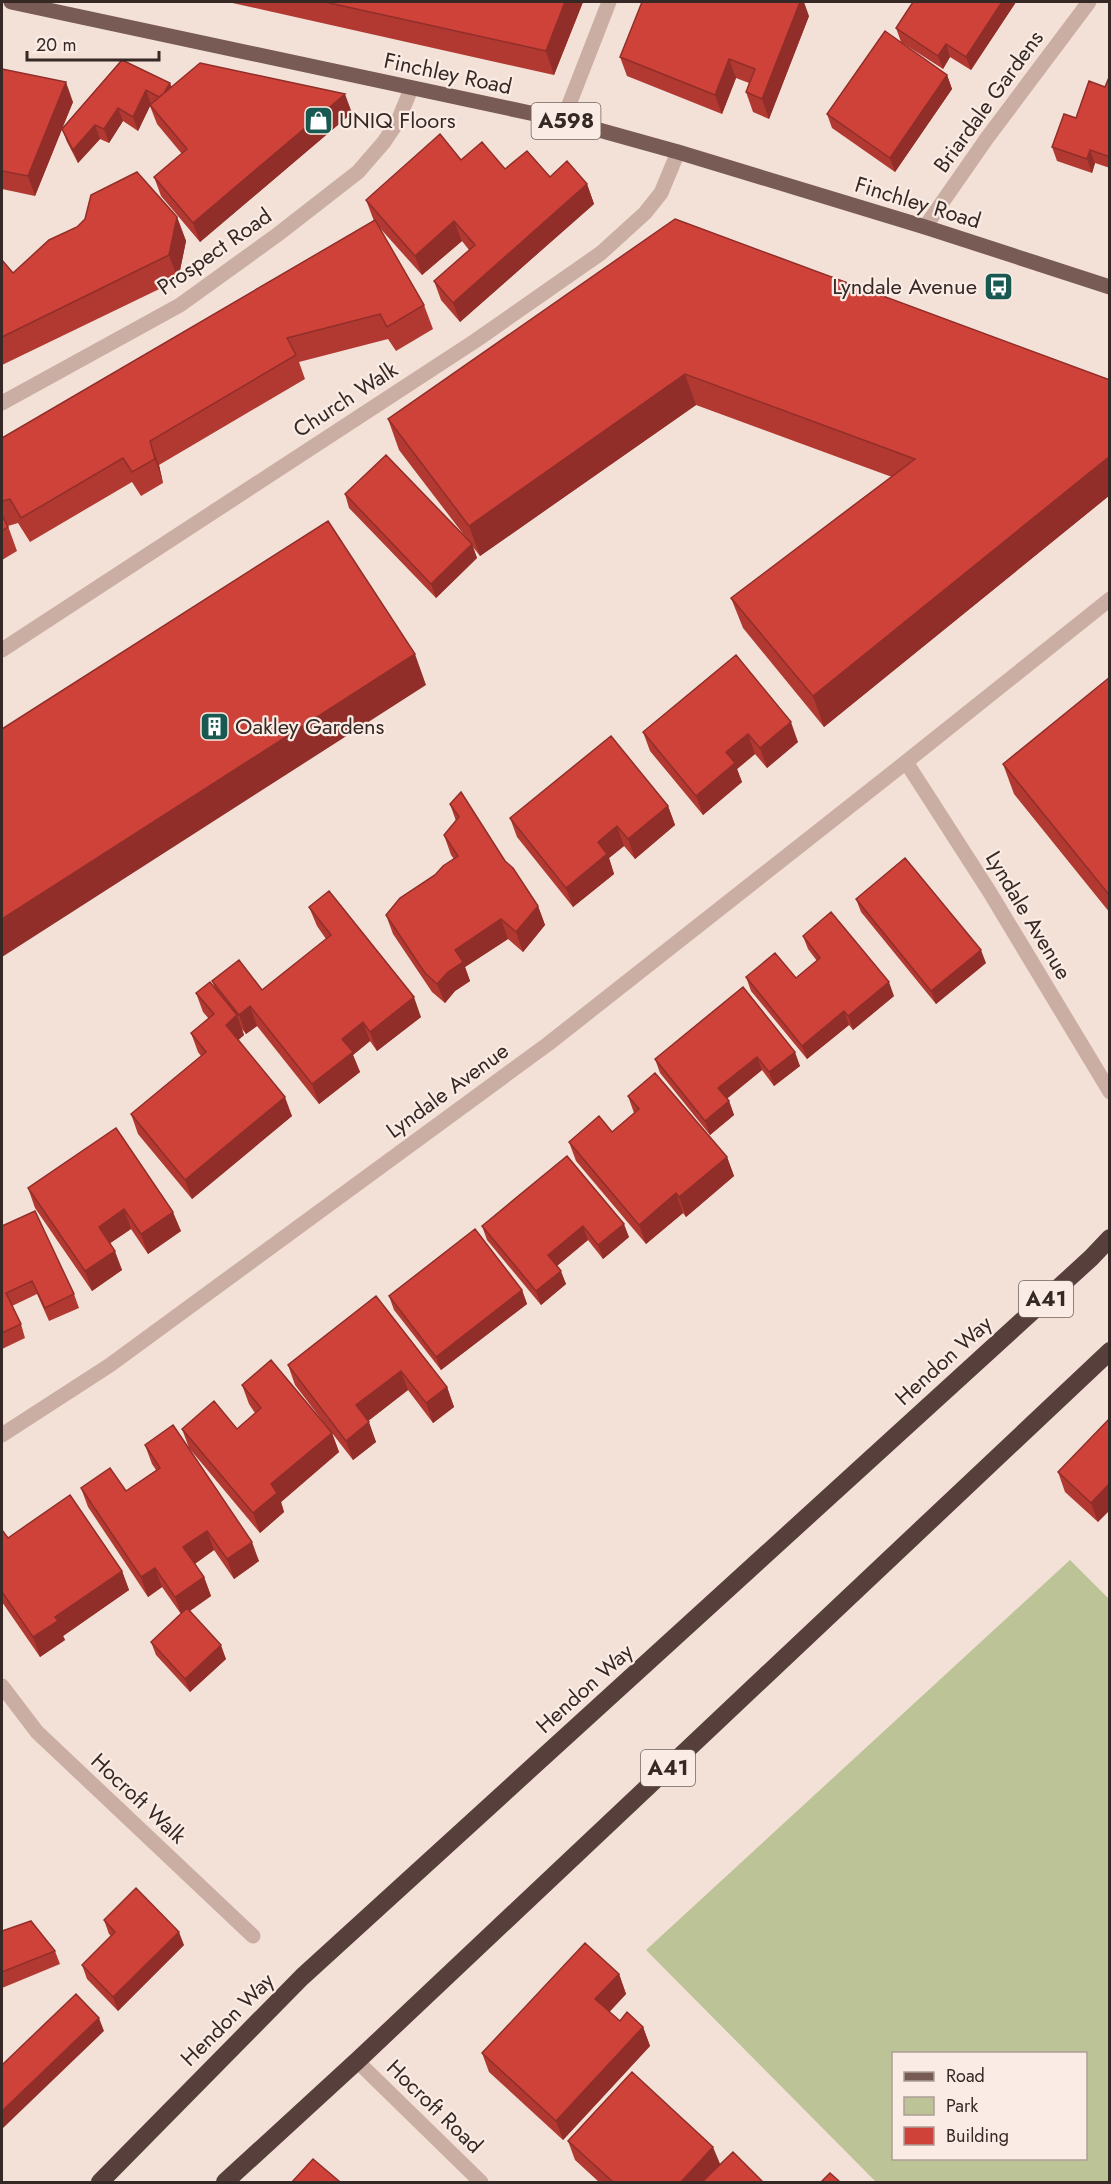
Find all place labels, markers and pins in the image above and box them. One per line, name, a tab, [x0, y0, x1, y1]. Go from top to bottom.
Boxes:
shop icon: UNIQ Floors	[302, 104, 334, 136]
place label: UNIQ Floors	[339, 104, 456, 136]
place label: Lyndale Avenue	[832, 270, 977, 302]
bus stop icon: Lyndale Avenue	[982, 270, 1014, 302]
building icon: Oakley Gardens	[198, 710, 230, 742]
place label: Oakley Gardens	[235, 710, 385, 742]

